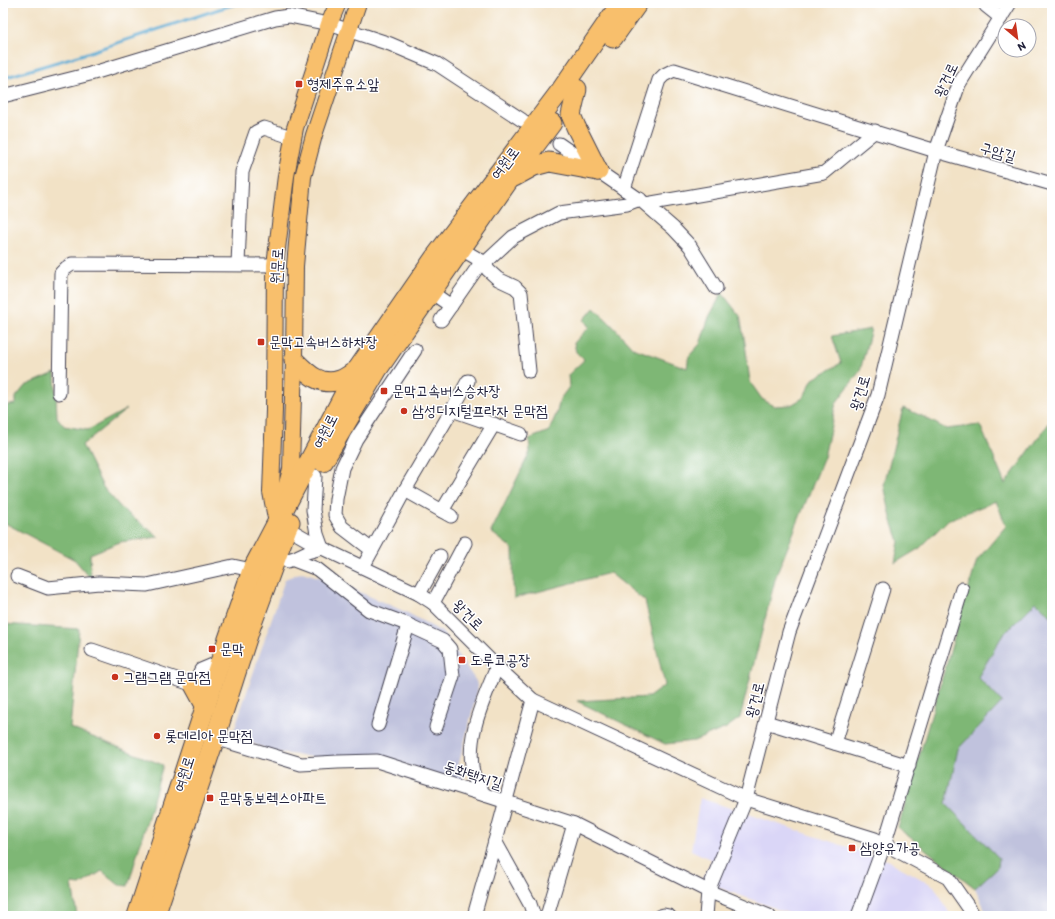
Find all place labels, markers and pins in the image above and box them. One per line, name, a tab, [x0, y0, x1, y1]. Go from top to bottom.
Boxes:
place label: 형제주유소앞	[307, 75, 379, 93]
marker: 형제주유소앞	[294, 79, 304, 89]
place label: 문막고속버스하차장	[269, 333, 378, 351]
marker: 문막고속버스하차장	[256, 337, 266, 347]
place label: 문막고속버스승차장	[392, 382, 501, 400]
marker: 문막고속버스승차장	[379, 386, 389, 396]
place label: 삼성디지털프라자 문막점	[412, 402, 548, 420]
marker: 삼성디지털프라자 문막점	[399, 406, 409, 416]
place label: 문막	[220, 640, 244, 658]
marker: 문막	[207, 644, 217, 654]
place label: 도루코공장	[470, 651, 530, 669]
marker: 도루코공장	[457, 655, 467, 665]
place label: 그램그램 문막점	[123, 668, 211, 686]
marker: 그램그램 문막점	[110, 672, 120, 682]
place label: 롯데리아 문막점	[165, 727, 253, 745]
marker: 롯데리아 문막점	[152, 731, 162, 741]
place label: 문막동보렉스아파트	[218, 789, 327, 807]
marker: 문막동보렉스아파트	[205, 793, 215, 803]
place label: 삼양유가공	[860, 839, 920, 857]
marker: 삼양유가공	[847, 843, 857, 853]

